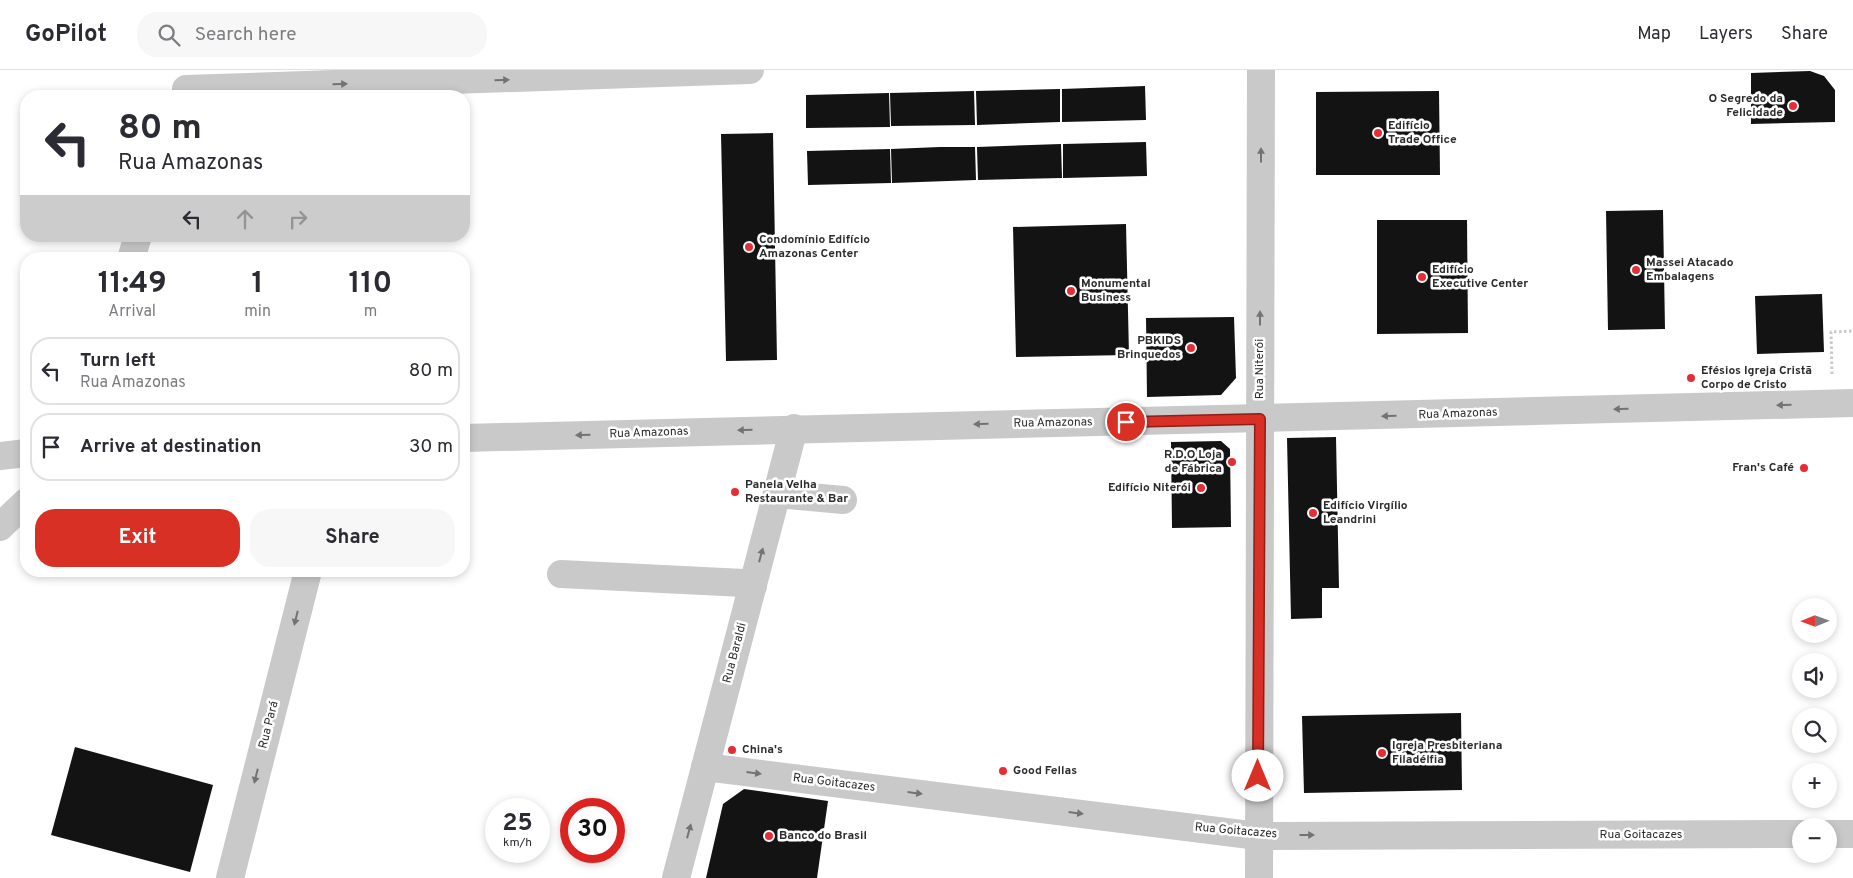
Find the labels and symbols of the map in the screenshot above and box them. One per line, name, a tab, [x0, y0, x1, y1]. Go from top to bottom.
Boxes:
one-way arrow	[494, 75, 510, 83]
one-way arrow	[332, 80, 348, 88]
place label: O Segredo da Felicidade	[1708, 91, 1783, 121]
marker: O Segredo da Felicidade	[1787, 100, 1799, 112]
place label: Edifício Trade Office	[1388, 118, 1457, 148]
marker: Edifício Trade Office	[1372, 127, 1384, 139]
one-way arrow	[1257, 147, 1265, 163]
place label: Condomínio Edifício Amazonas Center	[759, 232, 870, 262]
marker: Condomínio Edifício Amazonas Center	[743, 241, 755, 253]
place label: Massei Atacado Embalagens	[1646, 255, 1734, 285]
place label: Edifício Executive Center	[1432, 262, 1528, 292]
marker: Massei Atacado Embalagens	[1630, 264, 1642, 276]
marker: Edifício Executive Center	[1416, 271, 1428, 283]
place label: Monumental Business	[1081, 276, 1151, 306]
marker: Monumental Business	[1065, 285, 1077, 297]
one-way arrow	[1256, 309, 1264, 325]
place label: PBKIDS Brinquedos	[1117, 333, 1181, 363]
street label: Rua Niterói	[1252, 339, 1268, 399]
marker: PBKIDS Brinquedos	[1185, 342, 1197, 354]
place label: Efésios Igreja Cristã Corpo de Cristo	[1701, 363, 1812, 393]
marker: Efésios Igreja Cristã Corpo de Cristo	[1685, 372, 1697, 384]
pin	[1105, 401, 1147, 443]
one-way arrow	[1775, 401, 1791, 409]
street label: Rua Amazonas	[1418, 405, 1498, 423]
one-way arrow	[1613, 405, 1629, 413]
one-way arrow	[1381, 412, 1397, 420]
street label: Rua Amazonas	[1013, 414, 1093, 432]
one-way arrow	[973, 421, 989, 429]
street label: Rua Amazonas	[609, 424, 689, 442]
one-way arrow	[737, 426, 753, 434]
one-way arrow	[574, 431, 590, 439]
place label: R.D.O Loja de Fábrica	[1164, 447, 1222, 477]
marker: R.D.O Loja de Fábrica	[1226, 456, 1238, 468]
place label: Fran's Café	[1732, 460, 1794, 476]
marker: Fran's Café	[1798, 462, 1810, 474]
place label: Panela Velha Restaurante & Bar	[745, 477, 848, 507]
place label: Edifício Niterói	[1108, 480, 1191, 496]
marker: Edifício Niterói	[1195, 482, 1207, 494]
marker: Panela Velha Restaurante & Bar	[729, 486, 741, 498]
place label: Edifício Virgílio Leandrini	[1323, 498, 1408, 528]
marker: Edifício Virgílio Leandrini	[1307, 507, 1319, 519]
one-way arrow	[757, 548, 765, 563]
north arrow	[1792, 598, 1838, 642]
one-way arrow	[292, 611, 300, 626]
street label: Rua Baraldi	[719, 621, 751, 685]
street label: Rua Pará	[255, 700, 283, 750]
place label: Igreja Presbiteriana Filadélfia	[1392, 738, 1502, 768]
place label: China's	[742, 742, 783, 758]
marker: China's	[726, 744, 738, 756]
marker: Igreja Presbiteriana Filadélfia	[1376, 747, 1388, 759]
position arrow	[1231, 749, 1283, 801]
place label: Good Fellas	[1013, 763, 1077, 779]
marker: Good Fellas	[997, 765, 1009, 777]
one-way arrow	[252, 768, 260, 783]
one-way arrow	[746, 769, 762, 777]
street label: Rua Goitacazes	[792, 770, 876, 796]
one-way arrow	[907, 789, 923, 797]
speed limit sign: 30	[560, 798, 625, 863]
one-way arrow	[1069, 809, 1085, 817]
street label: Rua Goitacazes	[1194, 819, 1278, 843]
one-way arrow	[685, 823, 693, 838]
street label: Rua Goitacazes	[1600, 827, 1682, 843]
place label: Banco do Brasil	[779, 828, 867, 844]
marker: Banco do Brasil	[763, 830, 775, 842]
one-way arrow	[1300, 831, 1316, 839]

